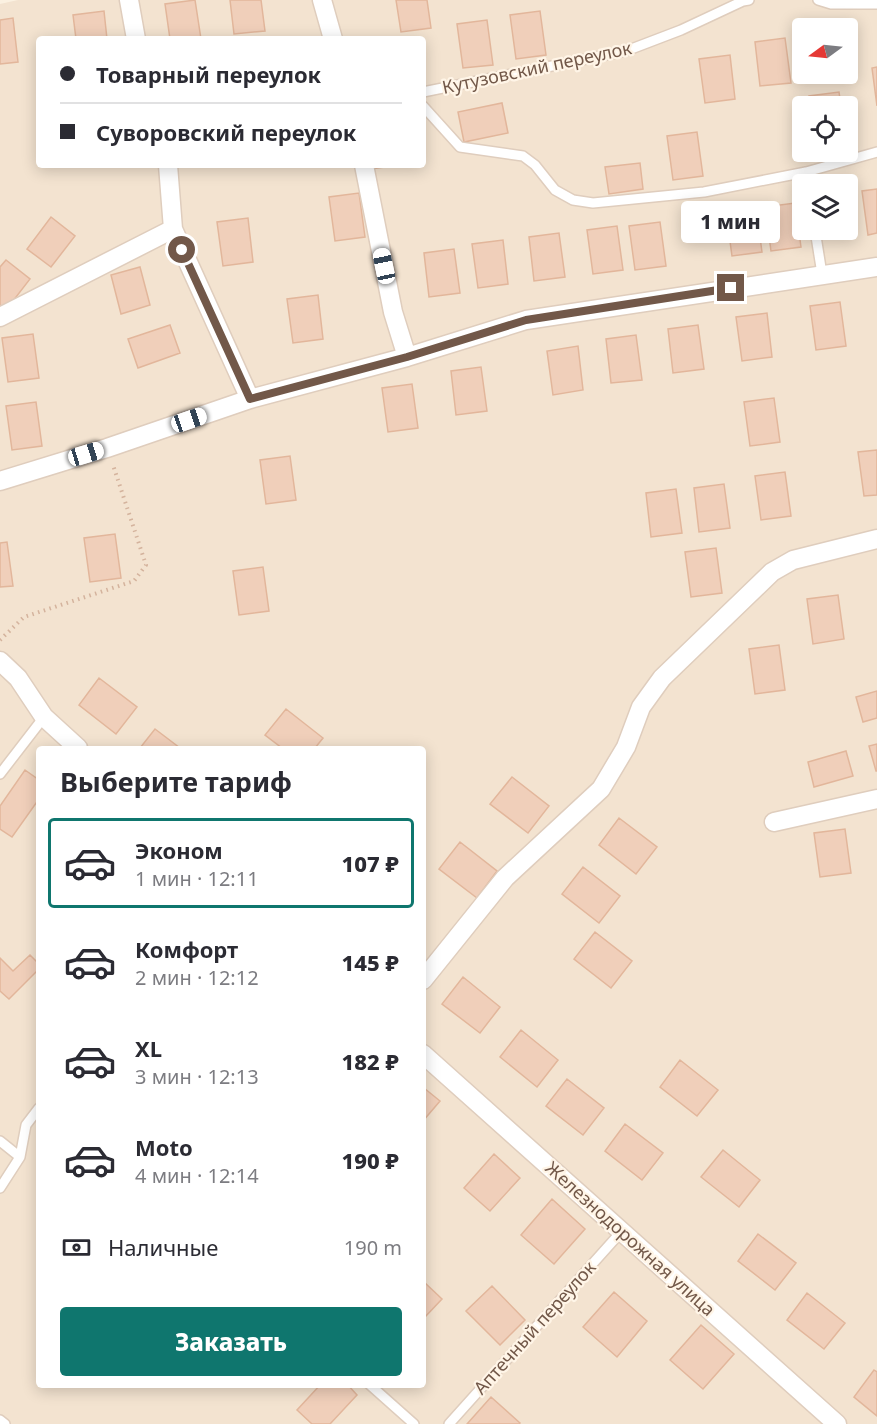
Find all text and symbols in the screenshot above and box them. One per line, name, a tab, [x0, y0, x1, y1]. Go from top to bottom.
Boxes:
north arrow	[792, 18, 858, 84]
map controls	[792, 18, 858, 240]
street label: Кутузовский переулок	[440, 35, 634, 99]
text: Товарный переулок	[96, 59, 321, 89]
button: locate	[792, 96, 858, 162]
text: Суворовский переулок	[96, 117, 356, 147]
button: layers	[792, 174, 858, 240]
callout: 1 мин	[682, 201, 780, 243]
text: 1 мин	[700, 208, 761, 235]
route start	[168, 236, 195, 263]
car	[371, 247, 397, 285]
route end	[717, 274, 744, 301]
car	[169, 406, 209, 434]
car	[66, 440, 106, 468]
text: Выберите тариф	[60, 763, 292, 800]
text: Эконом	[135, 835, 223, 865]
icon: car	[63, 836, 117, 890]
text: 107 ₽	[342, 848, 399, 878]
text: 1 мин · 12:11	[135, 865, 259, 892]
text: Комфорт	[135, 934, 238, 964]
icon: car	[63, 935, 117, 989]
text: 145 ₽	[342, 947, 399, 977]
text: 2 мин · 12:12	[135, 964, 259, 991]
text: XL	[135, 1033, 162, 1063]
icon: car	[63, 1034, 117, 1088]
text: 182 ₽	[342, 1046, 399, 1076]
text: 3 мин · 12:13	[135, 1063, 259, 1090]
text: Moto	[135, 1132, 193, 1162]
icon: car	[63, 1133, 117, 1187]
text: 190 ₽	[342, 1145, 399, 1175]
street label: Железнодорожная улица	[541, 1156, 721, 1321]
text: 4 мин · 12:14	[135, 1162, 259, 1189]
icon: cash	[60, 1231, 93, 1264]
text: Наличные	[108, 1232, 218, 1262]
text: 190 m	[344, 1234, 402, 1261]
street label: Аптечный переулок	[468, 1255, 601, 1399]
button: Заказать	[60, 1307, 402, 1376]

